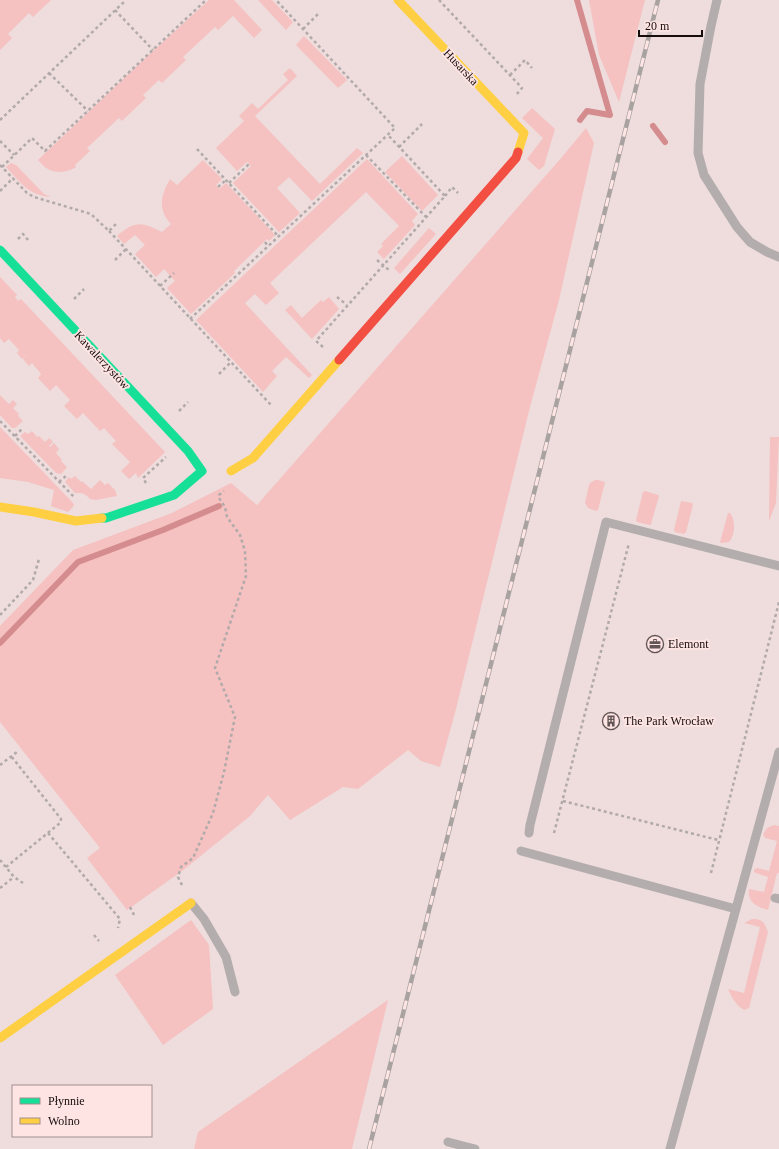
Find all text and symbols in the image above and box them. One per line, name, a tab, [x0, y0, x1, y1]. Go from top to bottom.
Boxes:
scale bar	[639, 12, 702, 38]
text: 20 m	[645, 19, 670, 33]
street label: Husarska	[441, 46, 482, 89]
street label: Kawalerzystów	[71, 328, 133, 392]
office icon: Elemont	[645, 634, 665, 654]
place label: Elemont	[668, 637, 709, 651]
building icon: The Park Wrocław	[601, 711, 621, 731]
place label: The Park Wrocław	[624, 714, 714, 728]
legend	[12, 1085, 152, 1137]
text: Płynnie	[48, 1094, 85, 1108]
text: Wolno	[48, 1114, 80, 1128]

